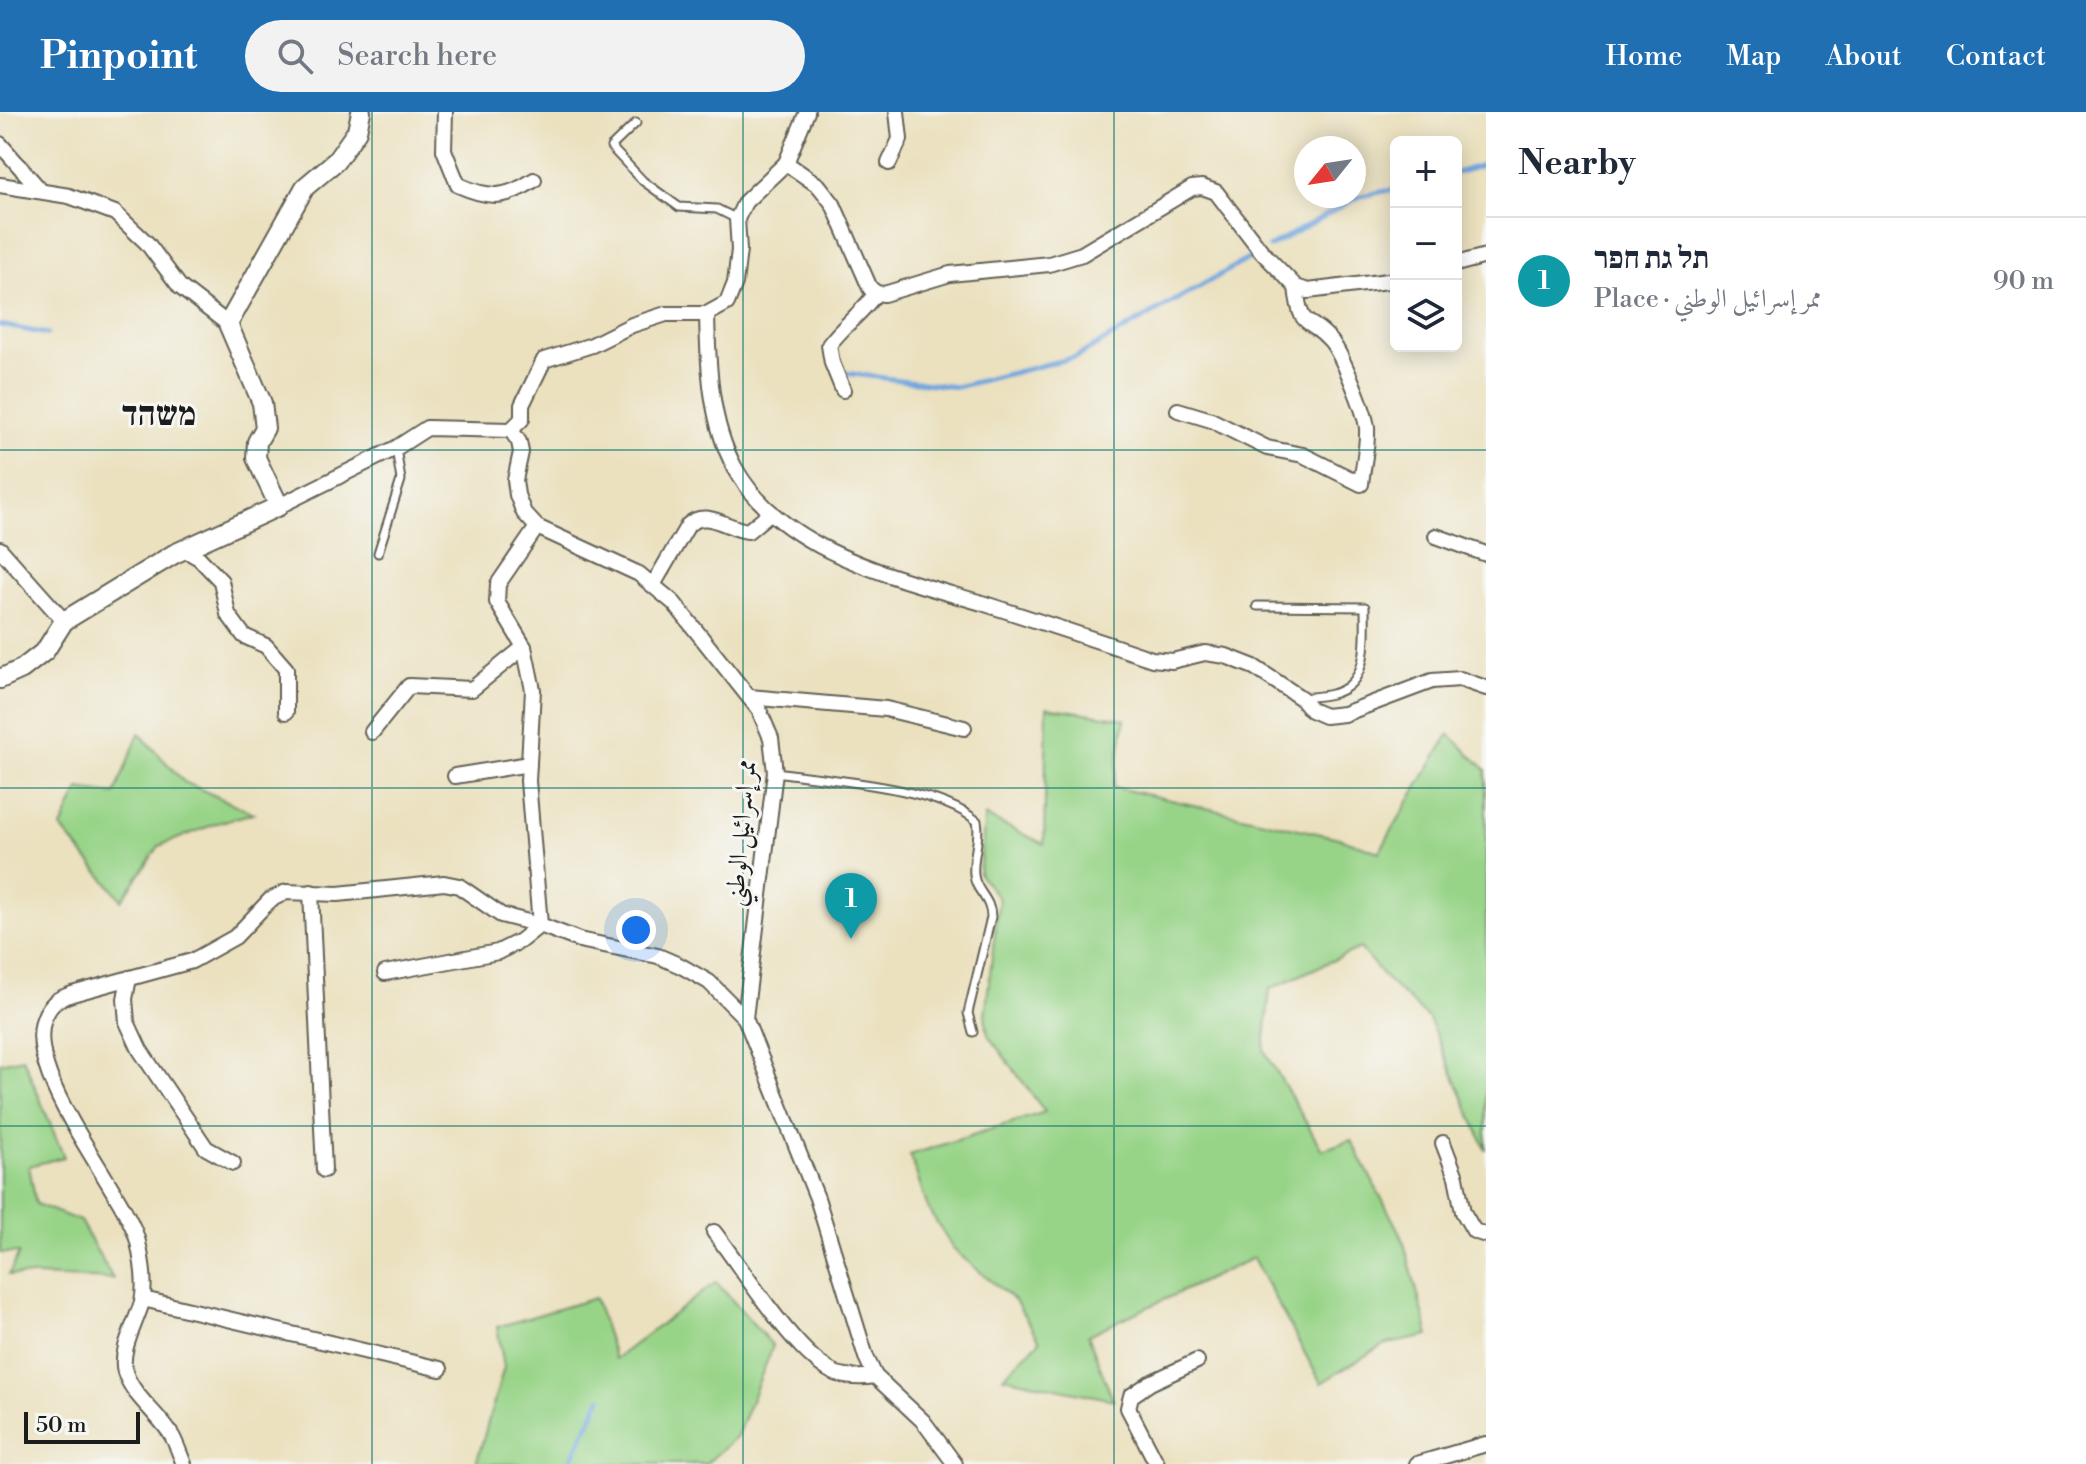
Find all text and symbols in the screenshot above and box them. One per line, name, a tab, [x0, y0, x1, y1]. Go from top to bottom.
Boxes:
search box	[245, 20, 805, 92]
text: Pinpoint	[40, 33, 197, 80]
icon: search	[273, 34, 317, 78]
text: Search here	[337, 37, 497, 75]
text: Home	[1606, 39, 1682, 74]
text: Map	[1726, 39, 1781, 74]
text: About	[1825, 39, 1902, 74]
text: Contact	[1946, 39, 2046, 74]
north arrow	[1294, 136, 1366, 208]
map controls	[1390, 136, 1462, 352]
button: +	[1390, 136, 1462, 208]
text: Nearby	[1518, 143, 1636, 185]
button: −	[1390, 208, 1462, 280]
text: תל גת חפר	[1594, 240, 1709, 278]
text: 1	[1538, 265, 1550, 297]
text: 90 m	[1993, 265, 2054, 297]
button: layers	[1390, 280, 1462, 352]
text: Place · ممر إسرائيل الوطني	[1594, 283, 1822, 315]
district label: משהד	[122, 394, 196, 436]
street label: ممر إسرائيل الوطني	[719, 758, 770, 909]
pin: 1	[825, 873, 877, 939]
your location	[616, 910, 656, 950]
scale bar	[24, 1408, 140, 1444]
text: 50 m	[36, 1412, 87, 1439]

